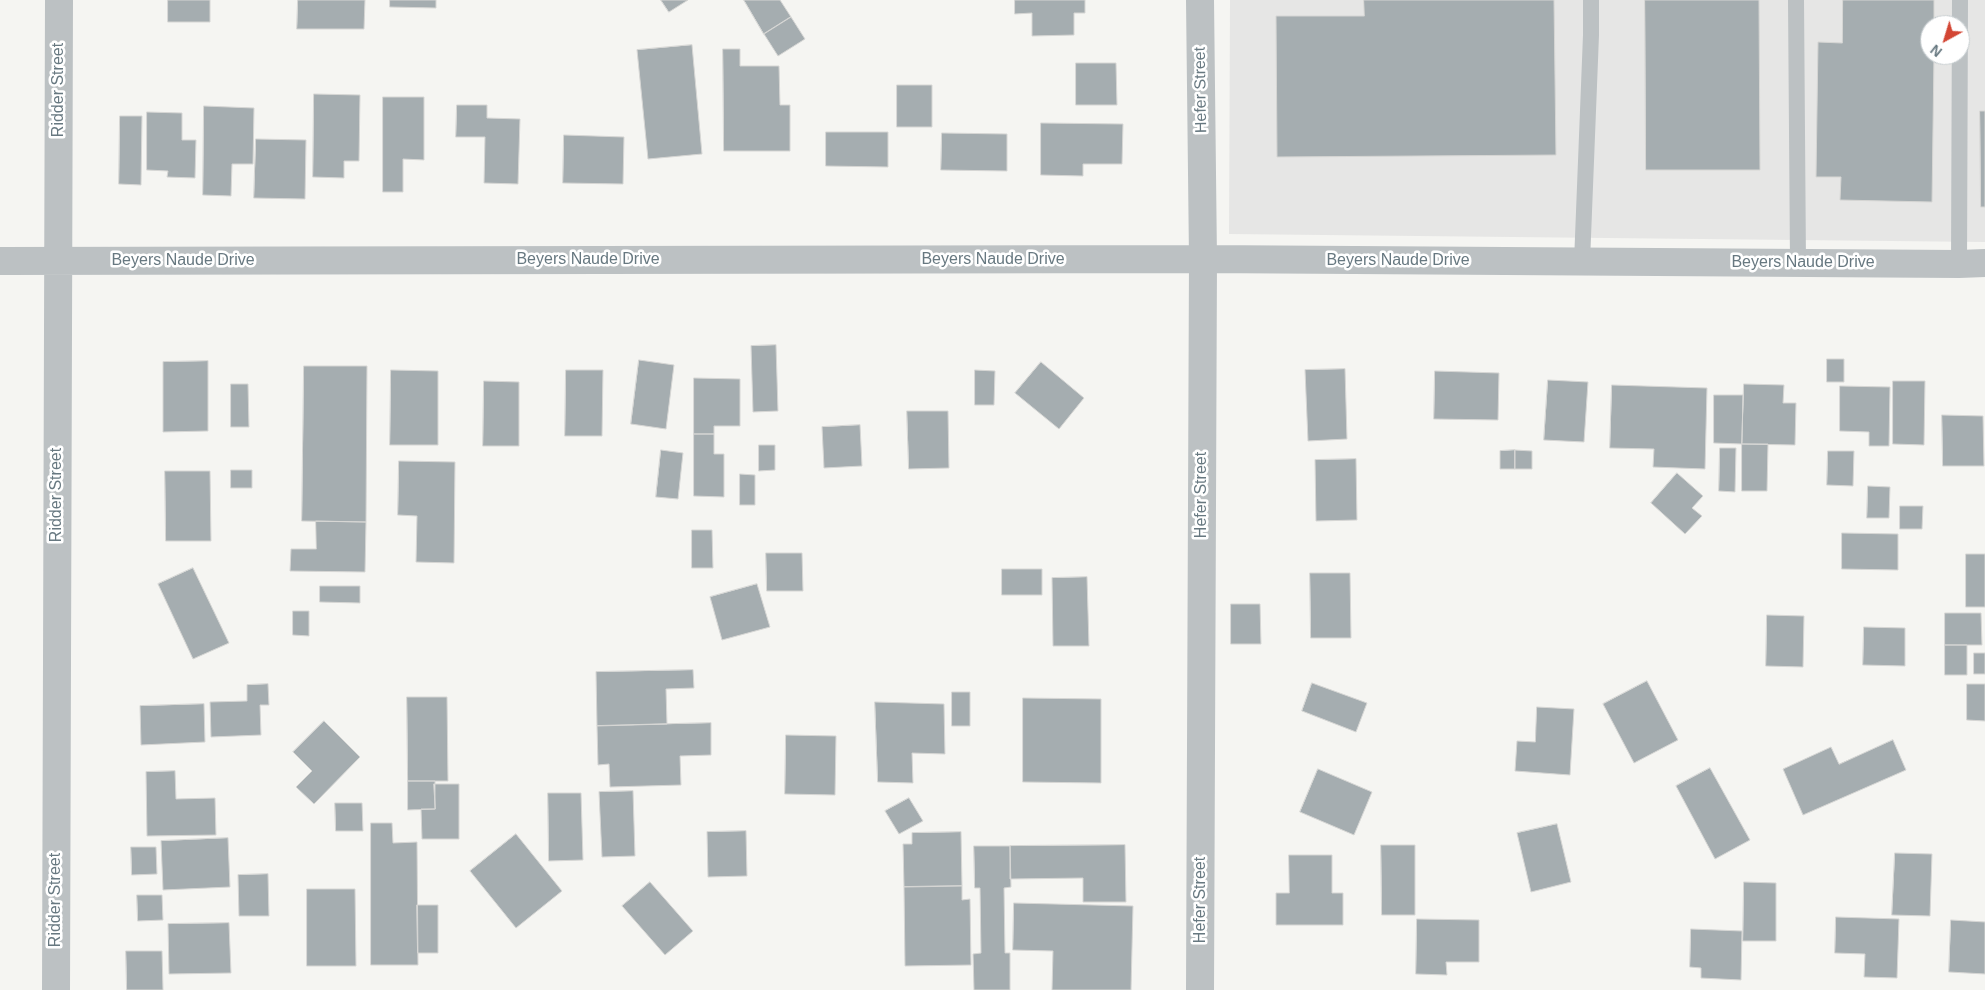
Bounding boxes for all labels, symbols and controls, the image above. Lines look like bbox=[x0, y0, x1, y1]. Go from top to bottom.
north arrow bbox=[1920, 15, 1970, 65]
text: N bbox=[1927, 41, 1945, 60]
street label: Ridder Street bbox=[49, 43, 69, 137]
street label: Hefer Street bbox=[1191, 47, 1211, 133]
street label: Beyers Naude Drive bbox=[516, 250, 660, 270]
street label: Beyers Naude Drive bbox=[921, 250, 1065, 270]
street label: Beyers Naude Drive bbox=[111, 251, 255, 271]
street label: Beyers Naude Drive bbox=[1326, 251, 1470, 271]
street label: Beyers Naude Drive bbox=[1731, 253, 1875, 273]
street label: Ridder Street bbox=[47, 448, 67, 542]
street label: Hefer Street bbox=[1192, 452, 1212, 538]
street label: Ridder Street bbox=[46, 853, 66, 947]
street label: Hefer Street bbox=[1191, 857, 1211, 943]

